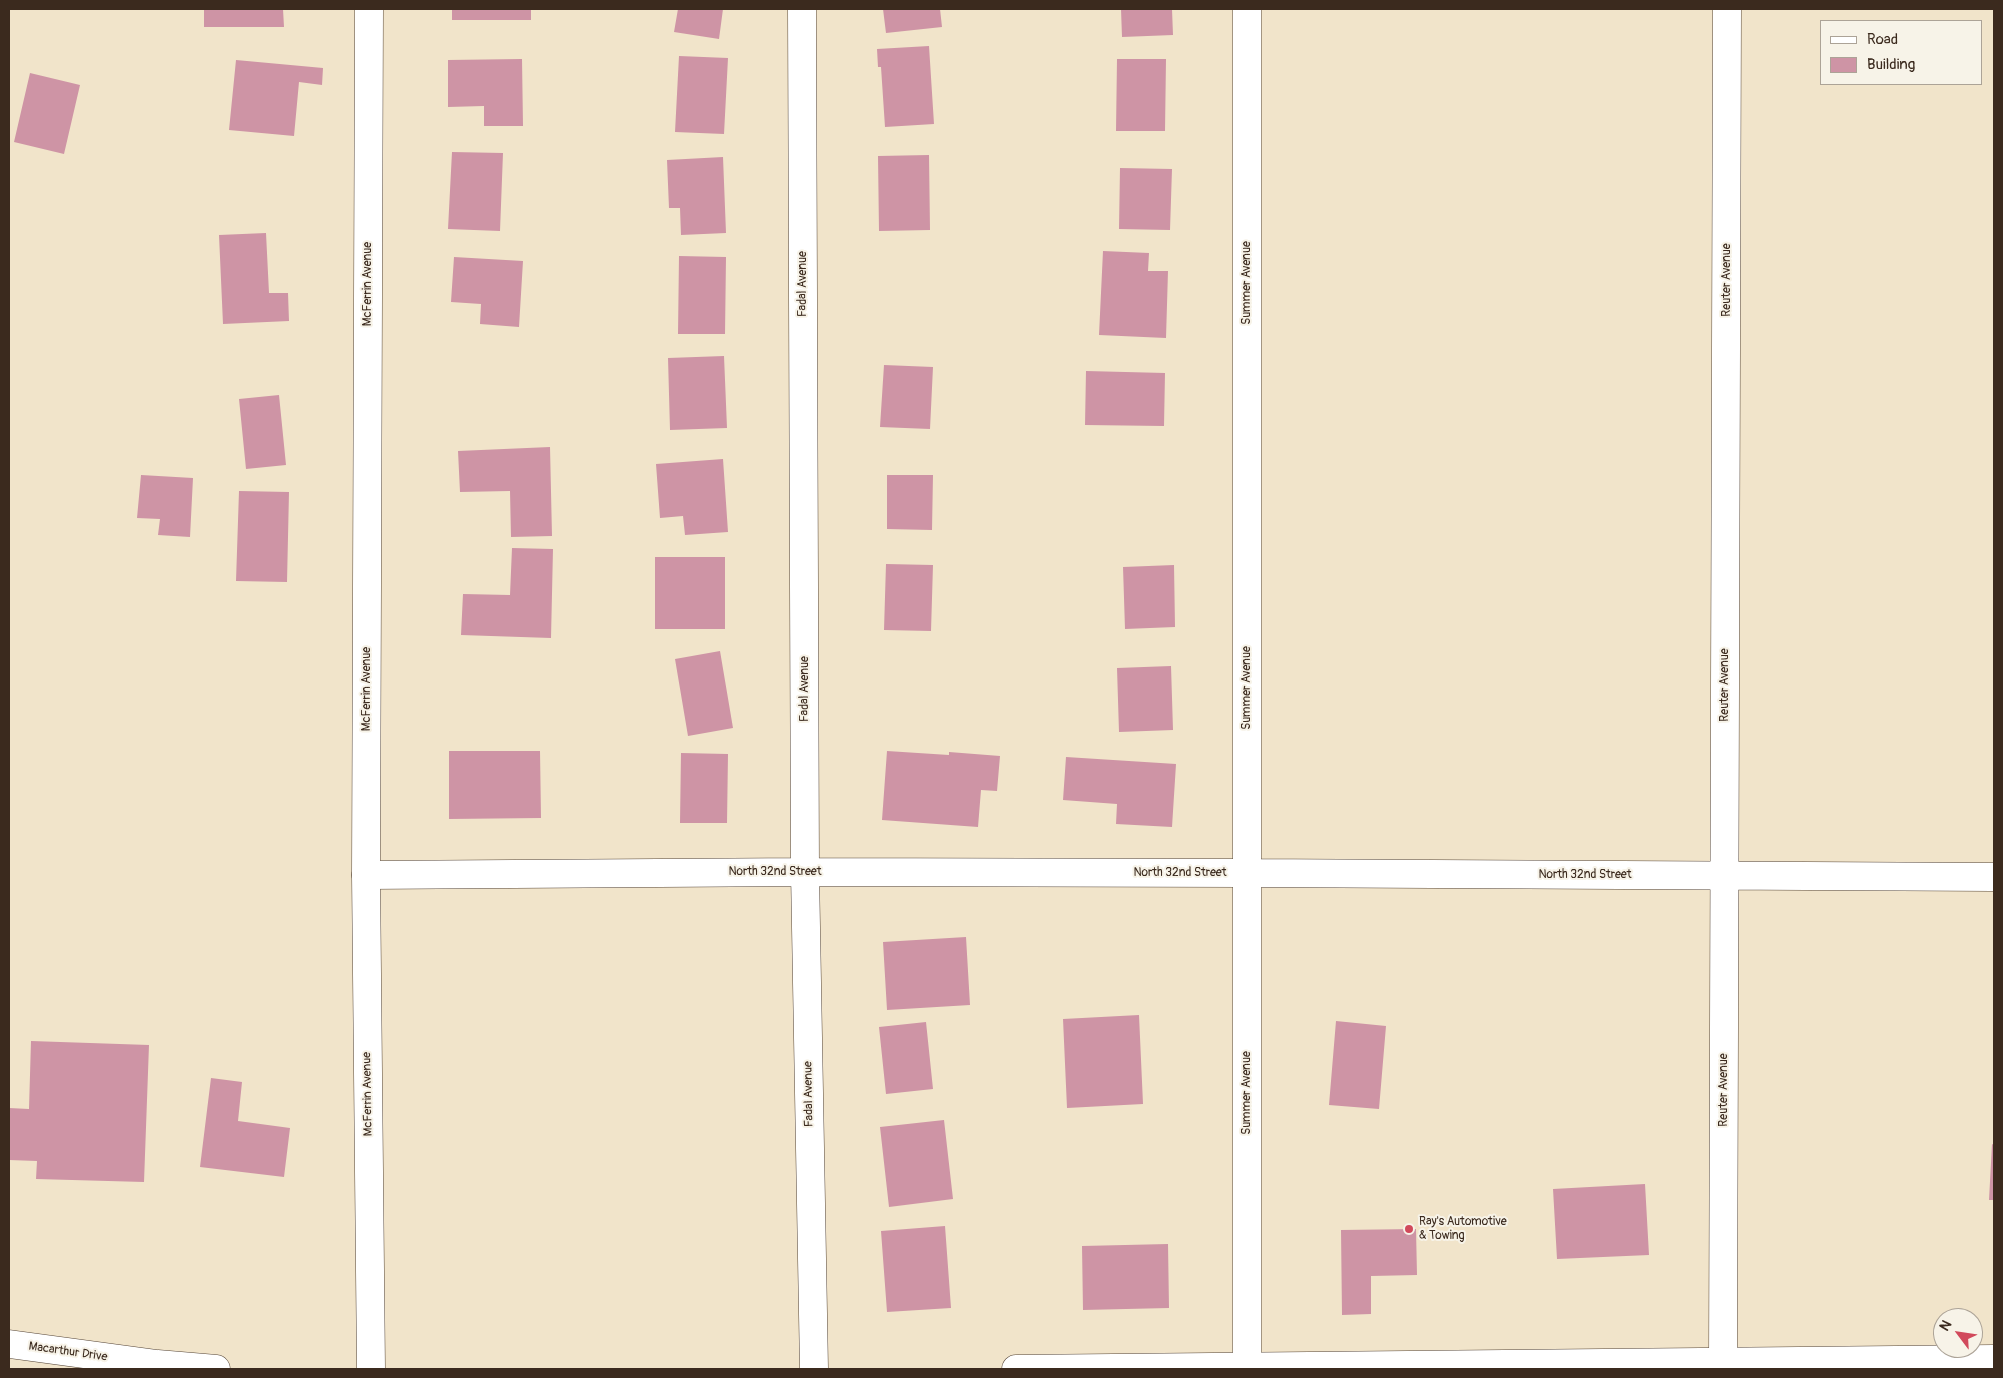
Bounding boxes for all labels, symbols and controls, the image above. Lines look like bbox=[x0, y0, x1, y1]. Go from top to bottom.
legend bbox=[1820, 20, 1983, 85]
text: Road bbox=[1867, 30, 1898, 49]
text: Building bbox=[1867, 55, 1915, 74]
street label: Summer Avenue bbox=[1240, 241, 1254, 325]
street label: McFerrin Avenue bbox=[361, 242, 375, 326]
street label: Reuter Avenue bbox=[1720, 243, 1734, 317]
street label: Fadal Avenue bbox=[796, 251, 810, 317]
street label: Summer Avenue bbox=[1240, 646, 1254, 730]
street label: McFerrin Avenue bbox=[360, 647, 374, 731]
street label: Reuter Avenue bbox=[1718, 648, 1732, 722]
street label: Fadal Avenue bbox=[798, 656, 812, 722]
street label: North 32nd Street bbox=[728, 865, 822, 879]
street label: North 32nd Street bbox=[1133, 866, 1227, 880]
street label: North 32nd Street bbox=[1538, 868, 1632, 882]
street label: Summer Avenue bbox=[1240, 1051, 1254, 1135]
street label: McFerrin Avenue bbox=[360, 1052, 376, 1136]
street label: Reuter Avenue bbox=[1717, 1053, 1731, 1127]
street label: Fadal Avenue bbox=[801, 1061, 817, 1127]
place label: Ray's Automotive & Towing bbox=[1419, 1215, 1507, 1243]
marker: Ray's Automotive & Towing bbox=[1403, 1223, 1415, 1235]
north arrow bbox=[1933, 1308, 1983, 1358]
text: N bbox=[1936, 1317, 1955, 1334]
street label: Macarthur Drive bbox=[28, 1339, 108, 1365]

